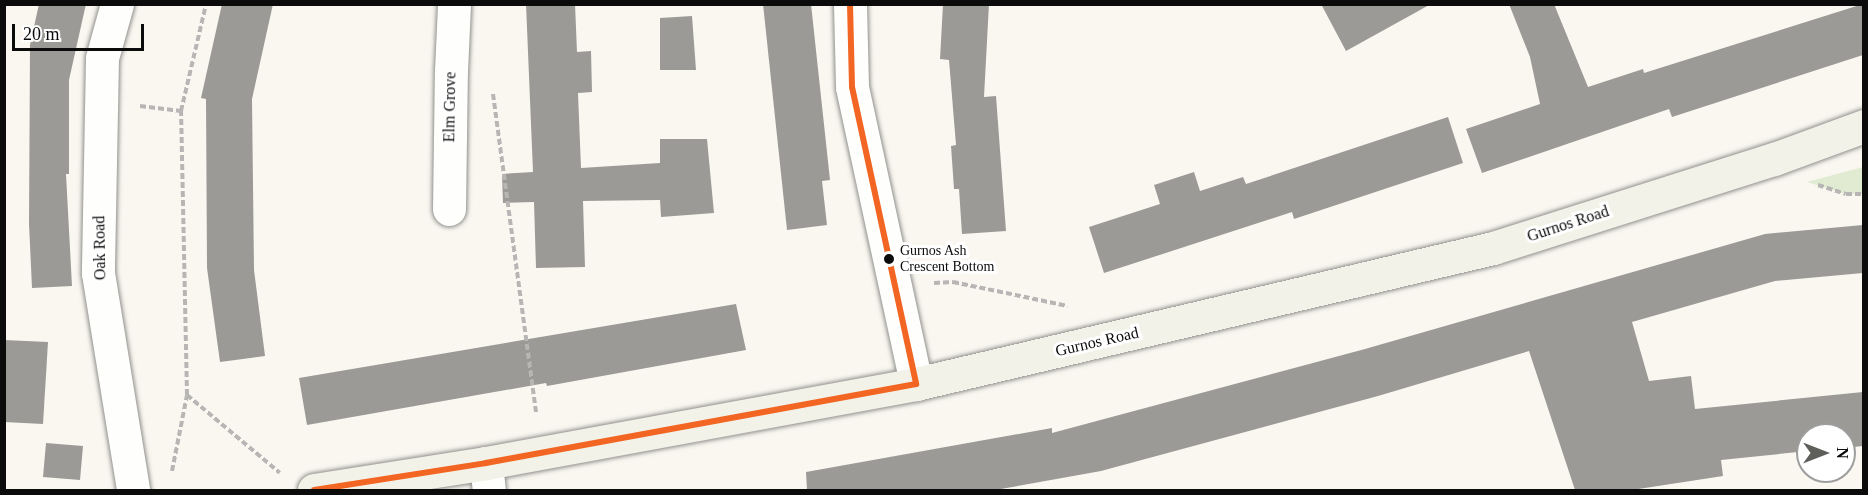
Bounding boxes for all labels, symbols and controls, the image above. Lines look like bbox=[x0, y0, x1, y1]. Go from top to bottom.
scale bar bbox=[15, 12, 147, 50]
text: 20 m bbox=[23, 24, 60, 44]
street label: Elm Grove bbox=[440, 72, 460, 142]
street label: Gurnos Road bbox=[1525, 202, 1611, 246]
street label: Oak Road bbox=[90, 216, 110, 280]
place label: Gurnos Ash Crescent Bottom bbox=[900, 243, 994, 276]
marker: Gurnos Ash Crescent Bottom bbox=[883, 253, 895, 265]
street label: Gurnos Road bbox=[1053, 323, 1141, 361]
north arrow bbox=[1796, 423, 1856, 483]
text: N bbox=[1834, 447, 1851, 459]

